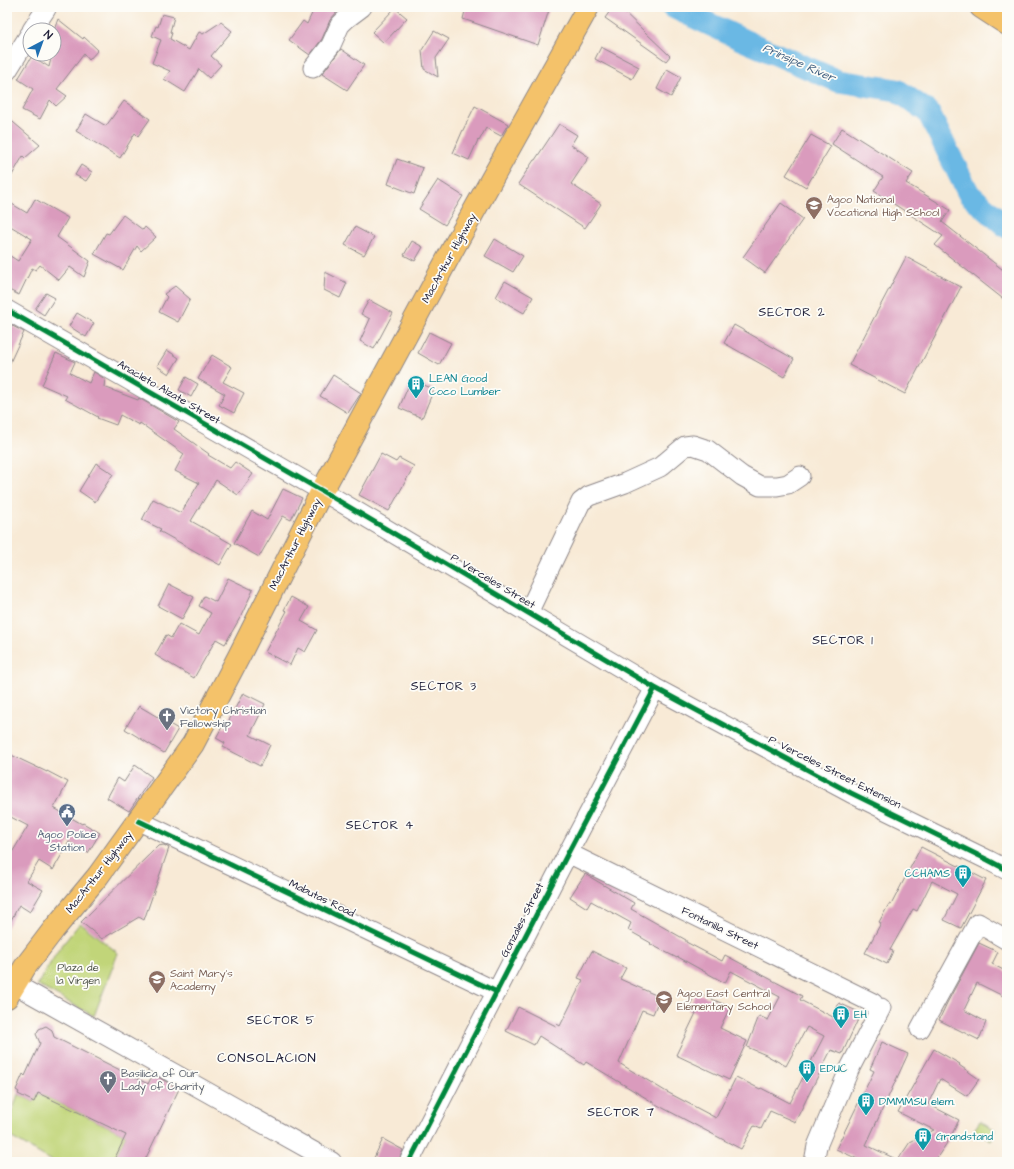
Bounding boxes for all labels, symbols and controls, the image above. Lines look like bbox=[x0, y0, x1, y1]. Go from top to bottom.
north arrow bbox=[22, 22, 62, 62]
text: N bbox=[41, 27, 56, 43]
water label: Prinsipe River bbox=[760, 39, 839, 87]
place label: Agoo National Vocational High School bbox=[827, 192, 940, 221]
school or university icon: Agoo National Vocational High School bbox=[804, 195, 824, 220]
street label: MacArthur Highway bbox=[418, 210, 481, 306]
district label: SECTOR 2 bbox=[758, 304, 826, 321]
street label: Anacleto Alzate Street bbox=[115, 356, 224, 428]
place label: LEAN Good Coco Lumber bbox=[429, 371, 501, 399]
building icon: LEAN Good Coco Lumber bbox=[406, 374, 426, 399]
street label: MacArthur Highway bbox=[265, 496, 325, 593]
street label: P. Verceles Street bbox=[448, 550, 539, 613]
district label: SECTOR 1 bbox=[812, 632, 874, 649]
district label: SECTOR 3 bbox=[411, 678, 477, 695]
place label: Victory Christian Fellowship bbox=[180, 703, 267, 731]
church icon: Victory Christian Fellowship bbox=[157, 706, 177, 731]
street label: P. Verceles Street Extension bbox=[766, 732, 904, 812]
public building icon: Agoo Police Station bbox=[57, 802, 77, 827]
district label: SECTOR 4 bbox=[346, 817, 414, 834]
place label: Agoo Police Station bbox=[37, 827, 97, 855]
street label: MacArthur Highway bbox=[62, 828, 137, 917]
building icon: CCHAMS bbox=[953, 863, 973, 888]
place label: CCHAMS bbox=[905, 866, 950, 881]
street label: Mabutas Road bbox=[286, 876, 358, 921]
street label: Gonzales Street bbox=[497, 880, 548, 960]
street label: Fontanilla Street bbox=[679, 903, 761, 953]
park label: Plaza de la Virgen bbox=[56, 960, 100, 989]
place label: Saint Mary's Academy bbox=[170, 966, 233, 995]
school or university icon: Saint Mary's Academy bbox=[147, 969, 167, 994]
place label: Agoo East Central Elementary School bbox=[677, 986, 772, 1015]
school or university icon: Agoo East Central Elementary School bbox=[654, 989, 674, 1014]
building icon: EH bbox=[831, 1004, 851, 1029]
place label: EH bbox=[854, 1007, 868, 1022]
district label: SECTOR 5 bbox=[247, 1012, 315, 1029]
district label: CONSOLACION bbox=[217, 1049, 317, 1067]
building icon: EDUC bbox=[797, 1058, 817, 1083]
place label: EDUC bbox=[820, 1061, 848, 1076]
place label: Basilica of Our Lady of Charity bbox=[121, 1066, 204, 1095]
church icon: Basilica of Our Lady of Charity bbox=[98, 1069, 118, 1094]
building icon: DMMMSU elem. bbox=[856, 1091, 876, 1116]
place label: DMMMSU elem. bbox=[879, 1094, 955, 1109]
district label: SECTOR 7 bbox=[587, 1104, 655, 1121]
building icon: Grandstand bbox=[913, 1126, 933, 1151]
place label: Grandstand bbox=[936, 1129, 993, 1144]

